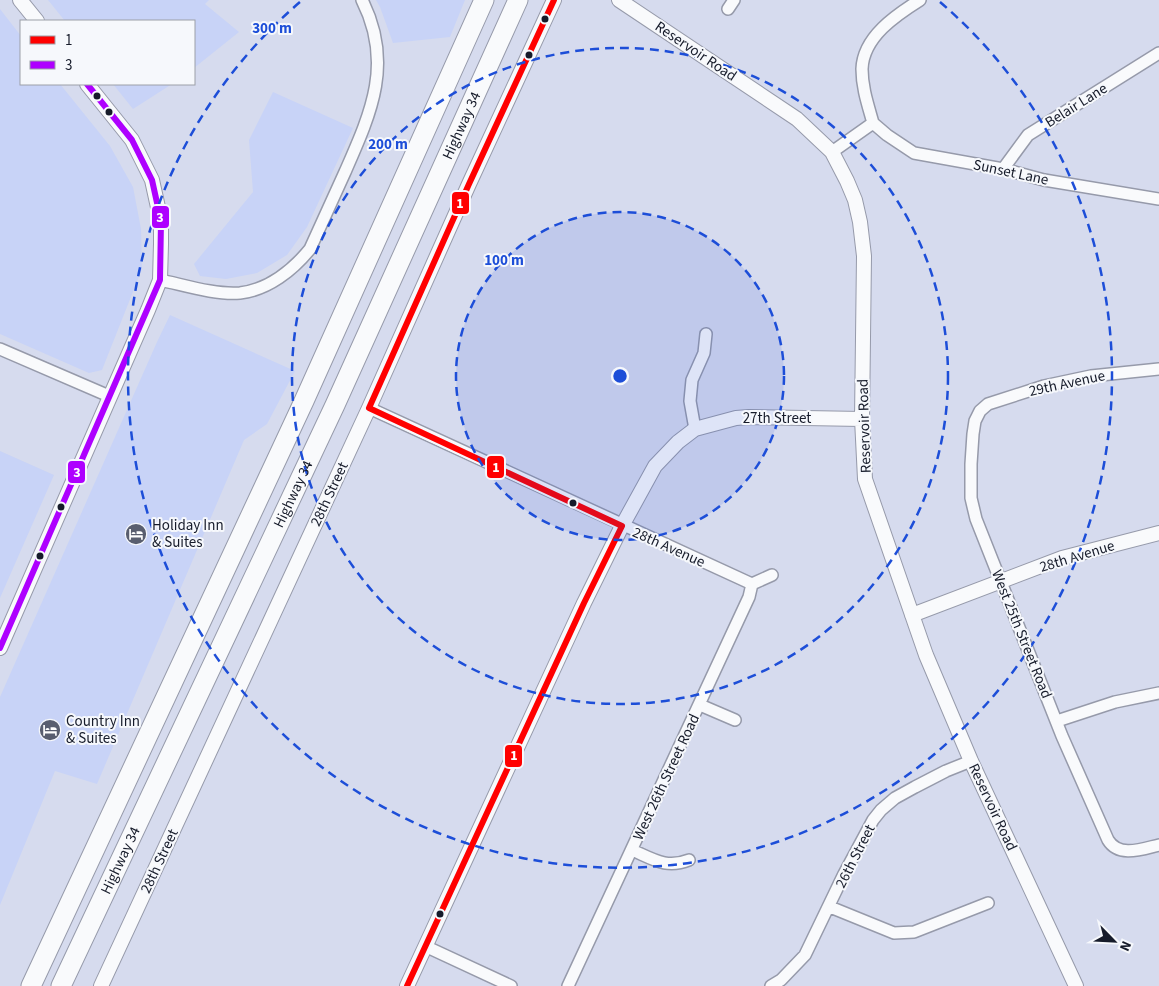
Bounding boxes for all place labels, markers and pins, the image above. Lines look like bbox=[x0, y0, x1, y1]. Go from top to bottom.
unlabelled marker bbox=[540, 14, 550, 24]
unlabelled marker bbox=[524, 50, 534, 60]
unlabelled marker bbox=[92, 91, 102, 101]
unlabelled marker bbox=[104, 107, 114, 117]
centre of rings bbox=[611, 367, 629, 385]
unlabelled marker bbox=[568, 498, 578, 508]
unlabelled marker bbox=[56, 502, 66, 512]
place label: Holiday Inn & Suites bbox=[152, 515, 224, 553]
hotel icon: Holiday Inn & Suites bbox=[124, 522, 148, 546]
unlabelled marker bbox=[35, 551, 45, 561]
place label: Country Inn & Suites bbox=[66, 711, 140, 749]
hotel icon: Country Inn & Suites bbox=[38, 718, 62, 742]
unlabelled marker bbox=[435, 909, 445, 919]

